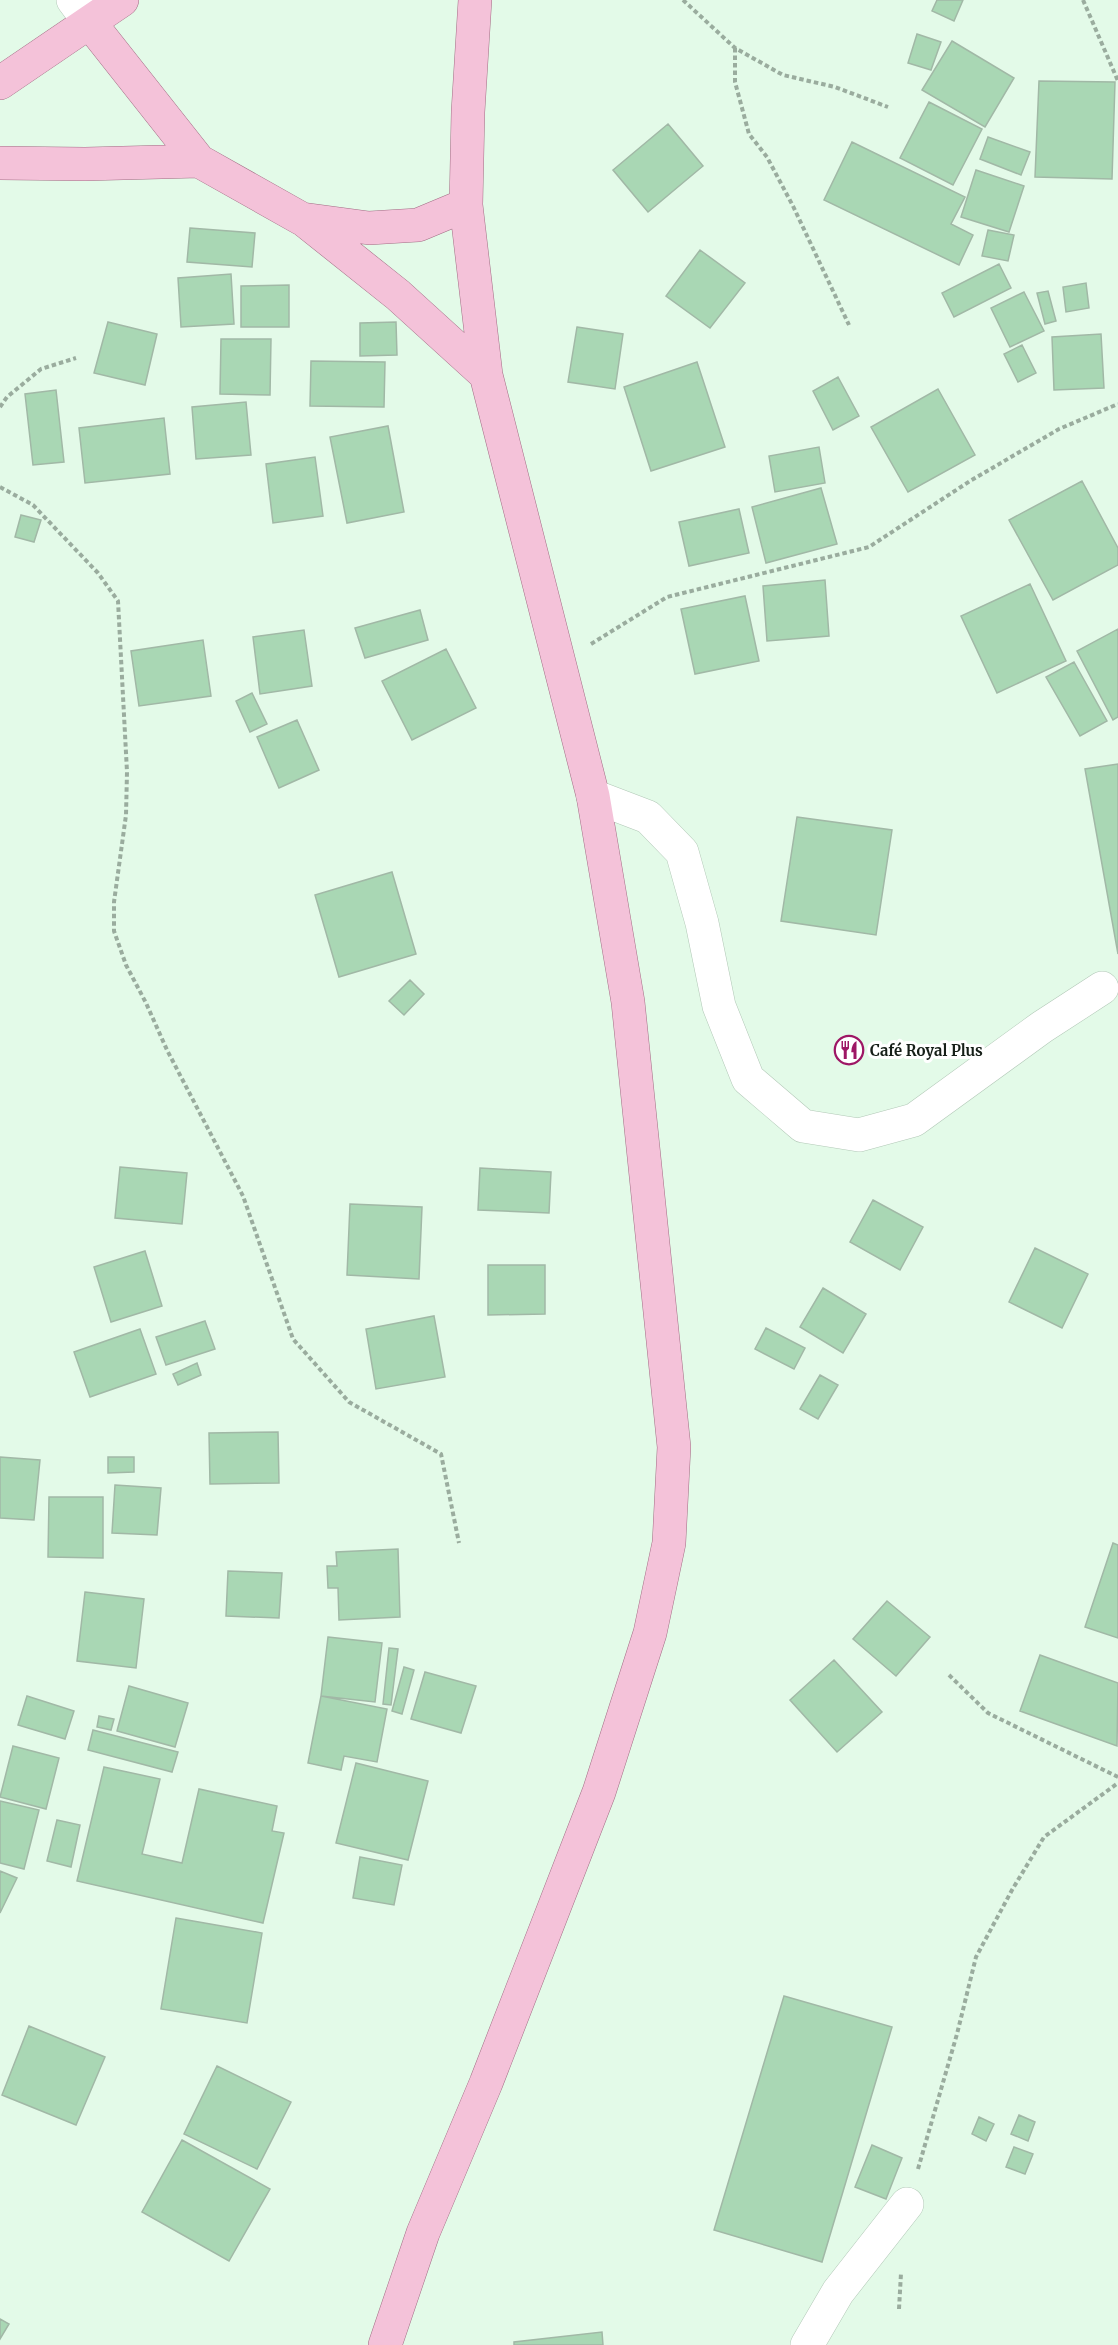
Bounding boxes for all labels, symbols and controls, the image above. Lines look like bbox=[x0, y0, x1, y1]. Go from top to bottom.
restaurant icon: Café Royal Plus bbox=[833, 1034, 865, 1066]
place label: Café Royal Plus bbox=[870, 1041, 983, 1060]

